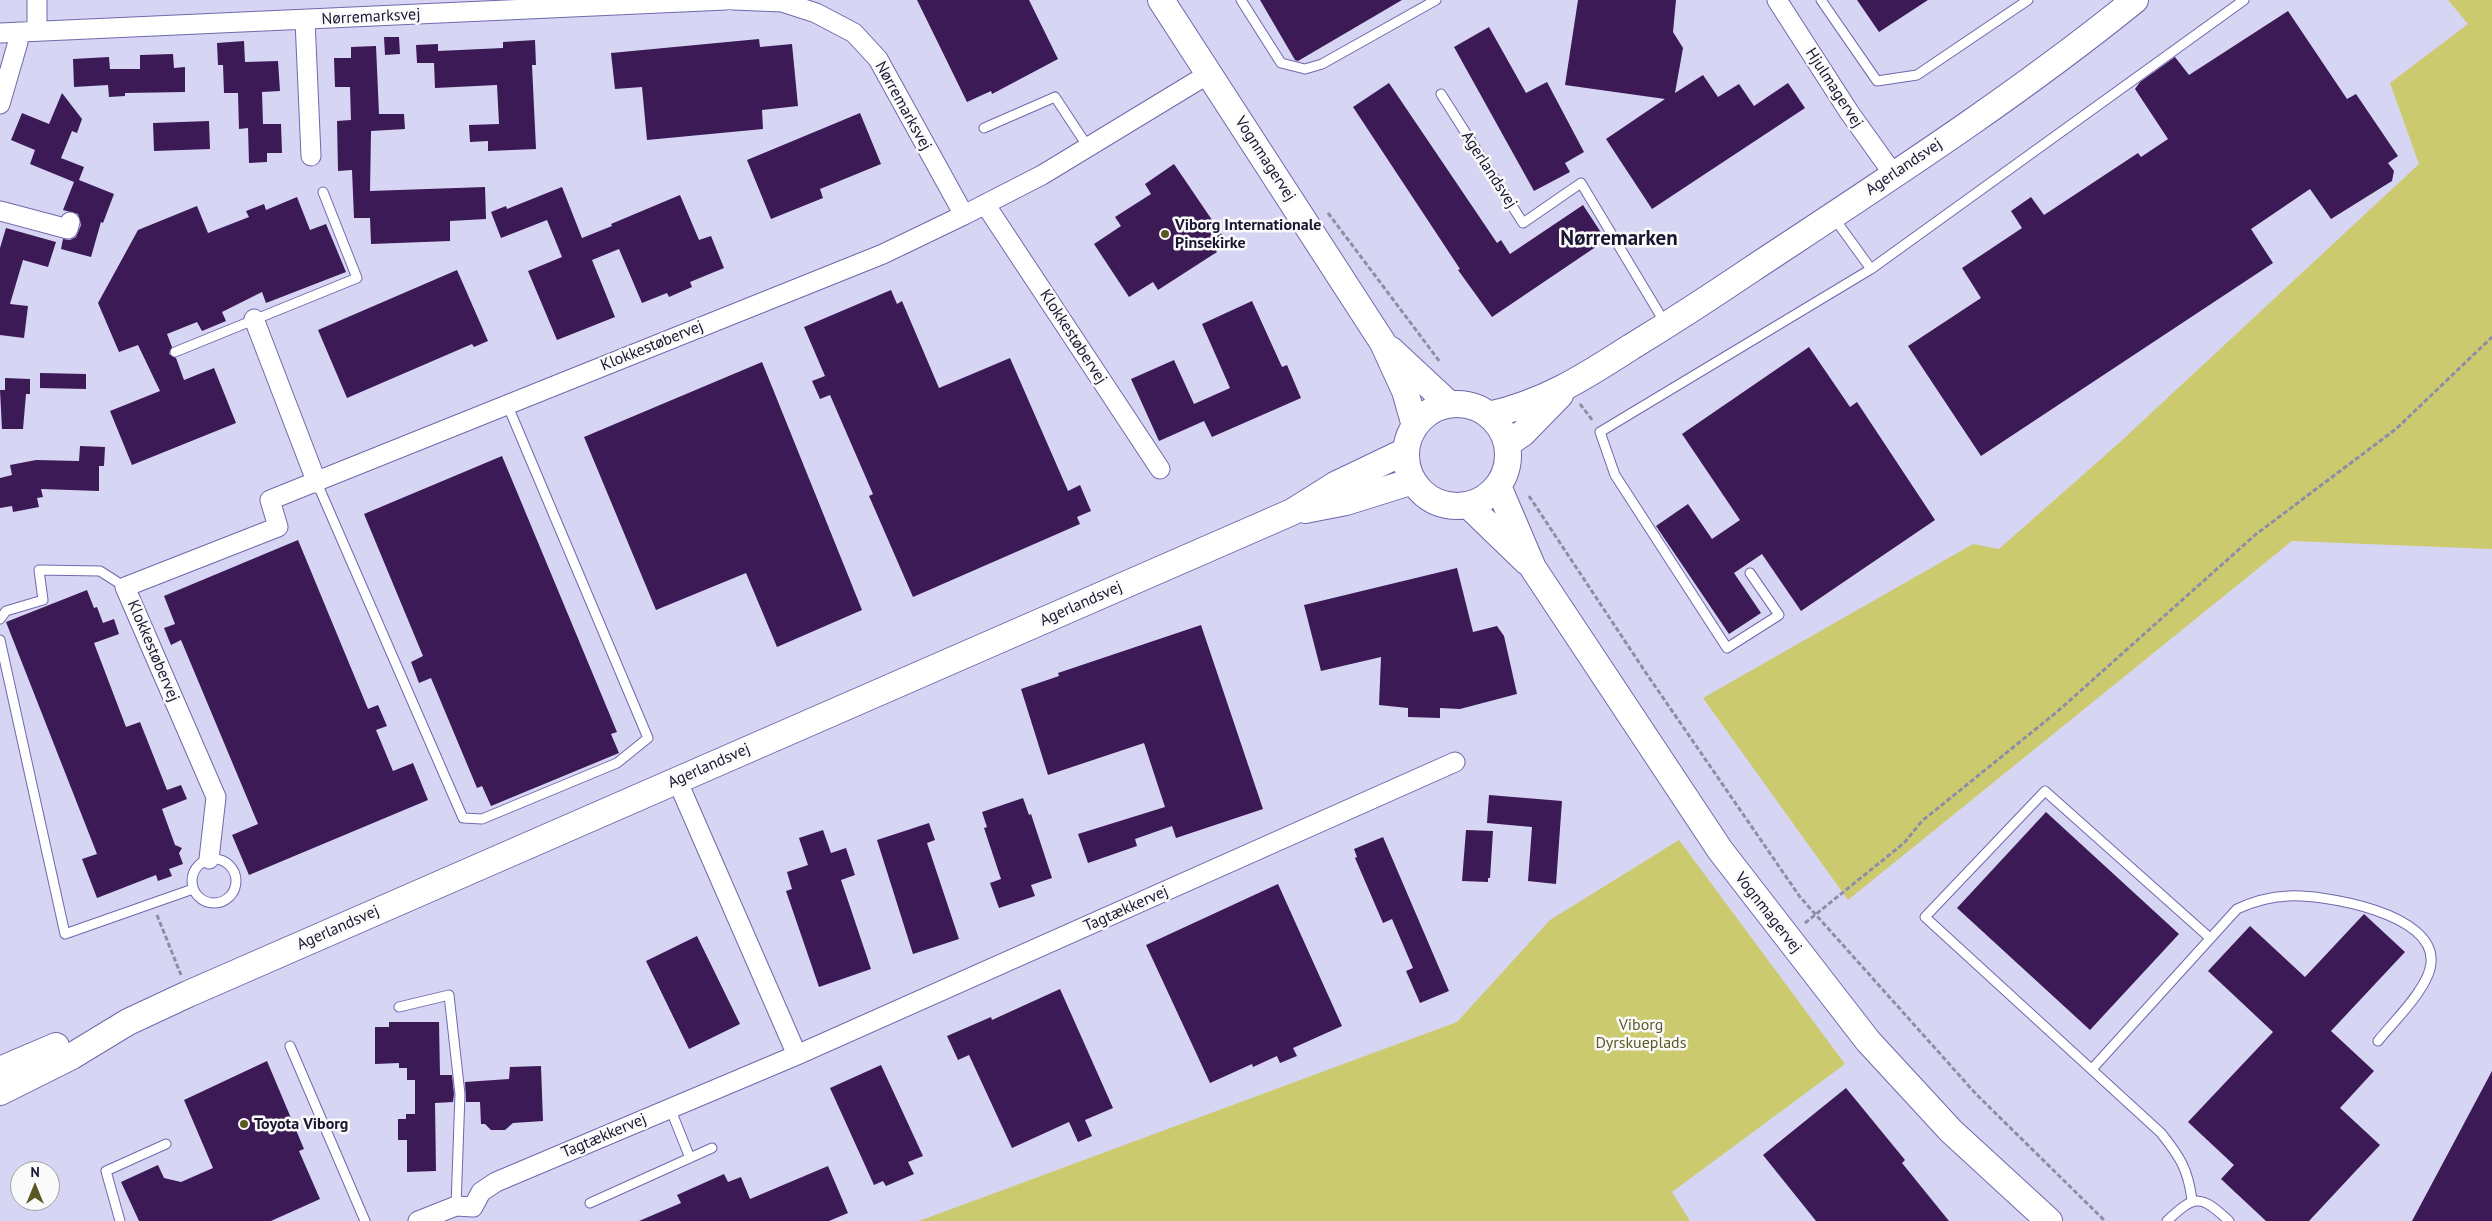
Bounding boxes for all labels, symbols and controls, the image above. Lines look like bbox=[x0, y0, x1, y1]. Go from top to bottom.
street label: Nørremarksvej bbox=[321, 5, 421, 29]
street label: Hjulmagervej bbox=[1801, 44, 1867, 132]
street label: Nørremarksvej bbox=[871, 58, 935, 154]
street label: Vognmagervej bbox=[1231, 113, 1299, 205]
street label: Agerlandsvej bbox=[1457, 128, 1521, 212]
street label: Agerlandsvej bbox=[1862, 134, 1946, 200]
place label: Viborg Internationale Pinsekirke bbox=[1175, 215, 1321, 253]
district label: Nørremarken bbox=[1560, 226, 1678, 252]
marker: Viborg Internationale Pinsekirke bbox=[1159, 228, 1171, 240]
street label: Klokkestøbervej bbox=[1035, 286, 1111, 388]
street label: Klokkestøbervej bbox=[598, 317, 706, 375]
street label: Agerlandsvej bbox=[1037, 577, 1125, 631]
street label: Klokkestøbervej bbox=[123, 597, 183, 705]
street label: Agerlandsvej bbox=[665, 739, 753, 793]
street label: Vognmagervej bbox=[1731, 869, 1805, 957]
street label: Tagtækkervej bbox=[1081, 882, 1171, 936]
street label: Agerlandsvej bbox=[294, 901, 382, 955]
park label: Viborg Dyrskueplads bbox=[1596, 1015, 1686, 1053]
street label: Tagtækkervej bbox=[559, 1109, 649, 1163]
place label: Toyota Viborg bbox=[254, 1114, 348, 1134]
marker: Toyota Viborg bbox=[238, 1118, 250, 1130]
north arrow bbox=[10, 1161, 60, 1211]
text: N bbox=[30, 1163, 40, 1181]

